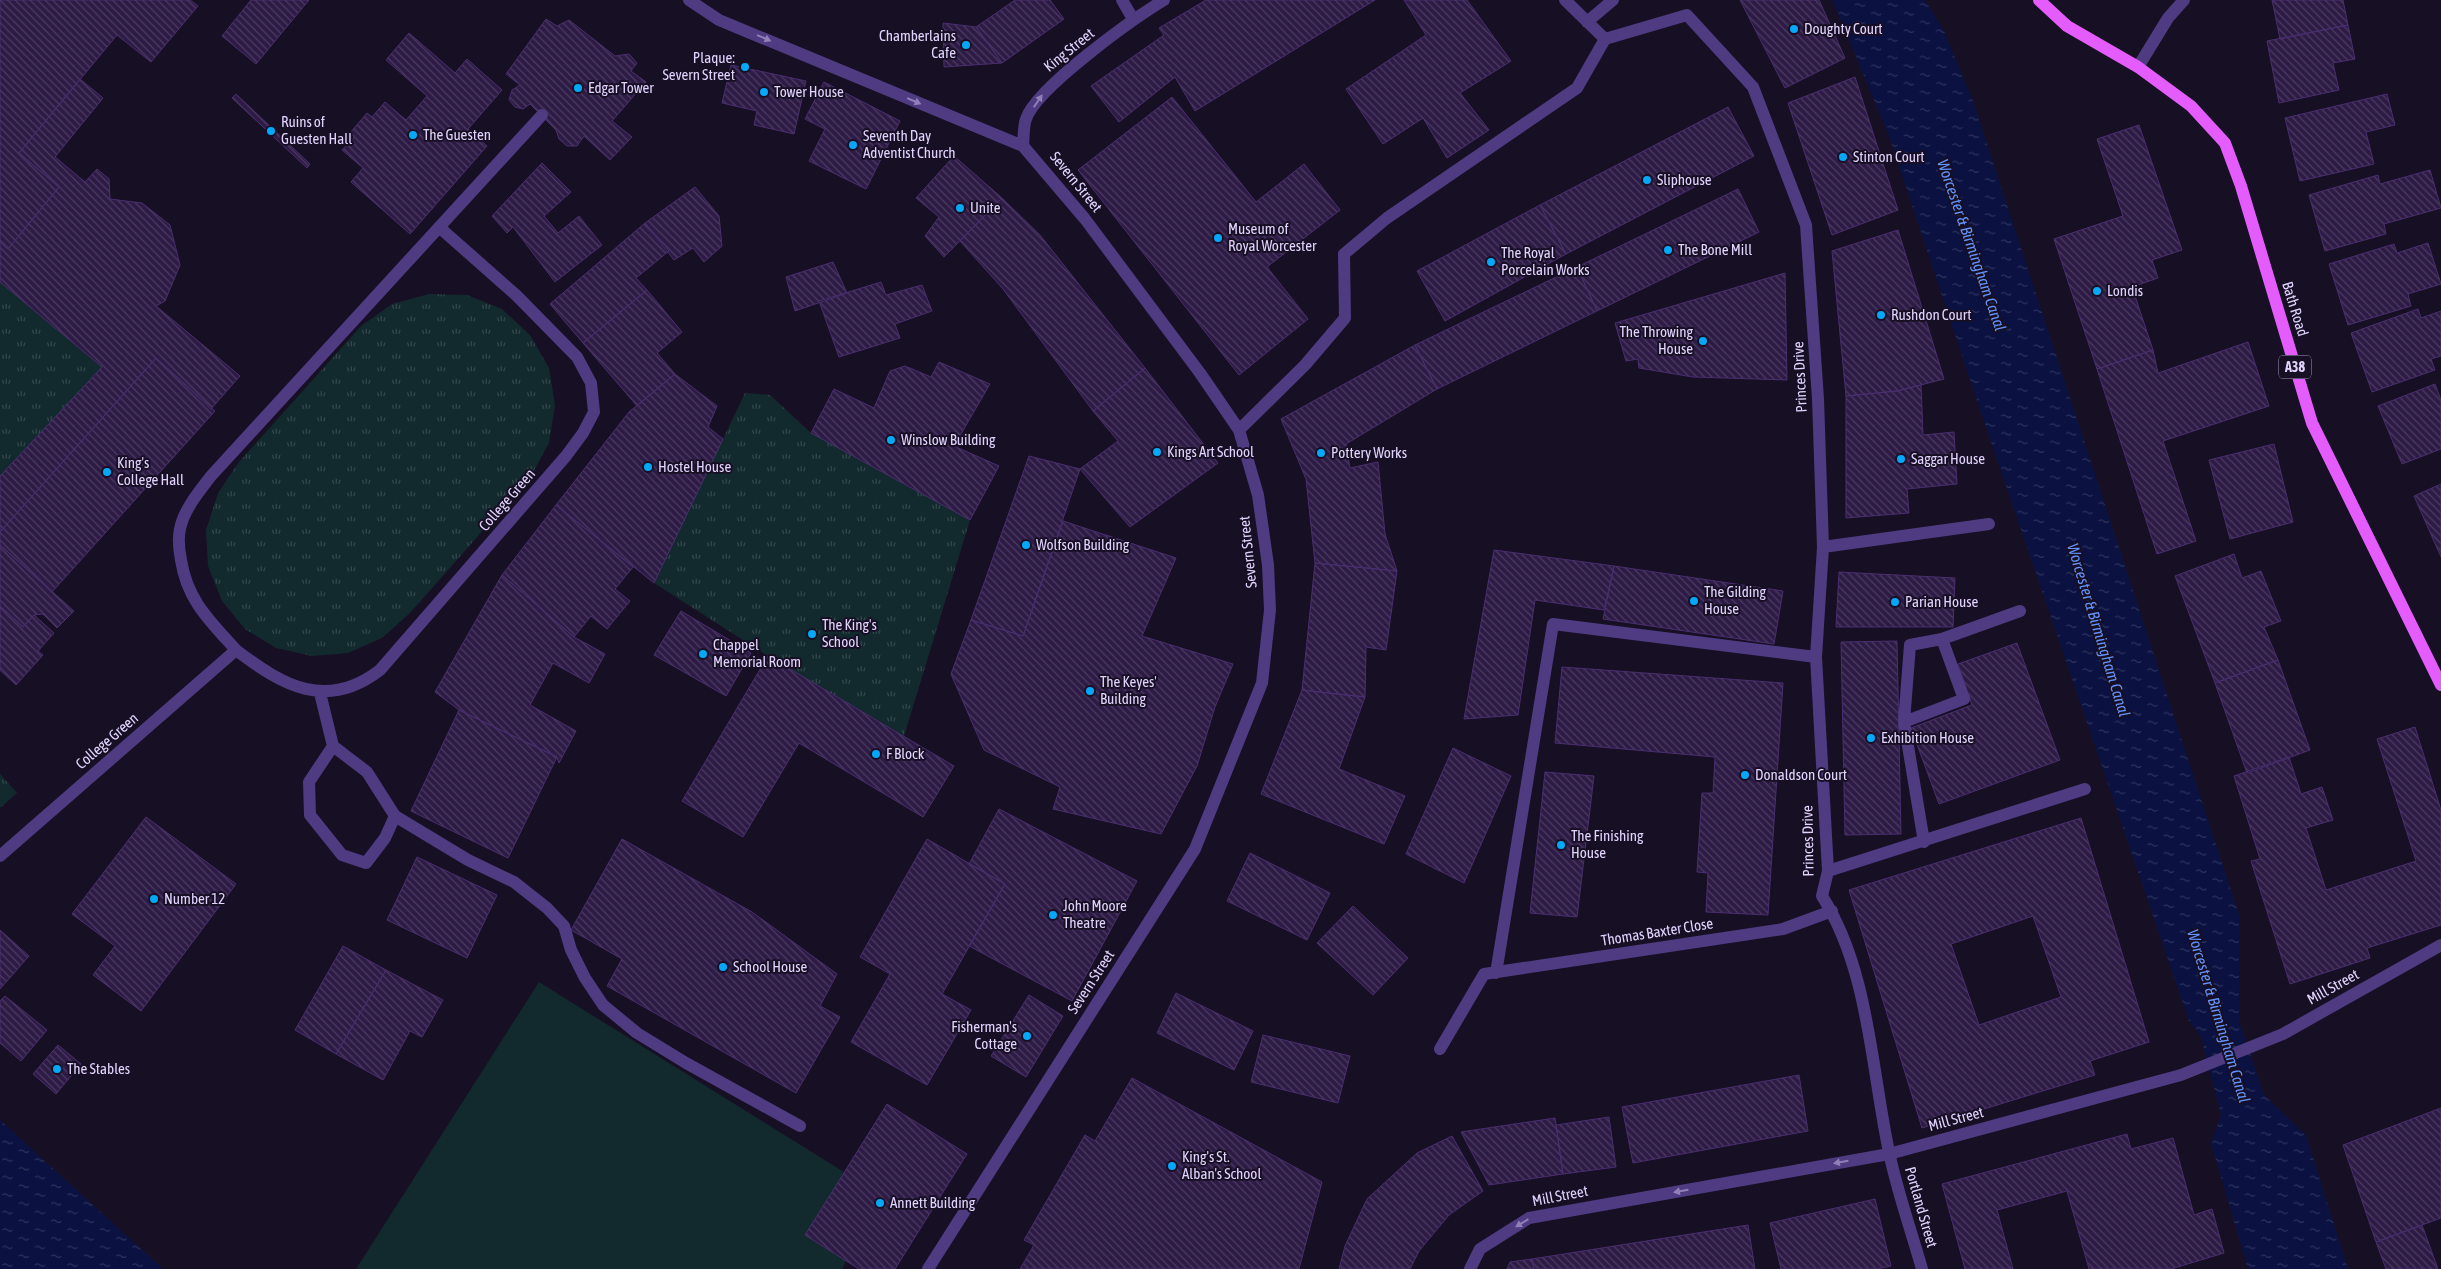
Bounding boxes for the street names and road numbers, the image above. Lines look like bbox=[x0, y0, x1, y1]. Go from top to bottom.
street label: King Street bbox=[1040, 24, 1097, 75]
street label: Severn Street bbox=[1047, 148, 1106, 215]
street label: Bath Road bbox=[2279, 279, 2312, 338]
street label: Princes Drive bbox=[1789, 341, 1810, 413]
road number: A38 bbox=[2279, 356, 2311, 378]
street label: College Green bbox=[475, 465, 538, 534]
street label: Severn Street bbox=[1235, 515, 1260, 589]
street label: College Green bbox=[72, 709, 141, 772]
street label: Princes Drive bbox=[1798, 805, 1817, 877]
street label: Thomas Baxter Close bbox=[1600, 914, 1714, 949]
street label: Severn Street bbox=[1064, 947, 1117, 1017]
street label: Mill Street bbox=[2304, 965, 2362, 1008]
street label: Mill Street bbox=[1926, 1103, 1985, 1134]
street label: Portland Street bbox=[1902, 1165, 1941, 1249]
street label: Mill Street bbox=[1531, 1182, 1589, 1209]

